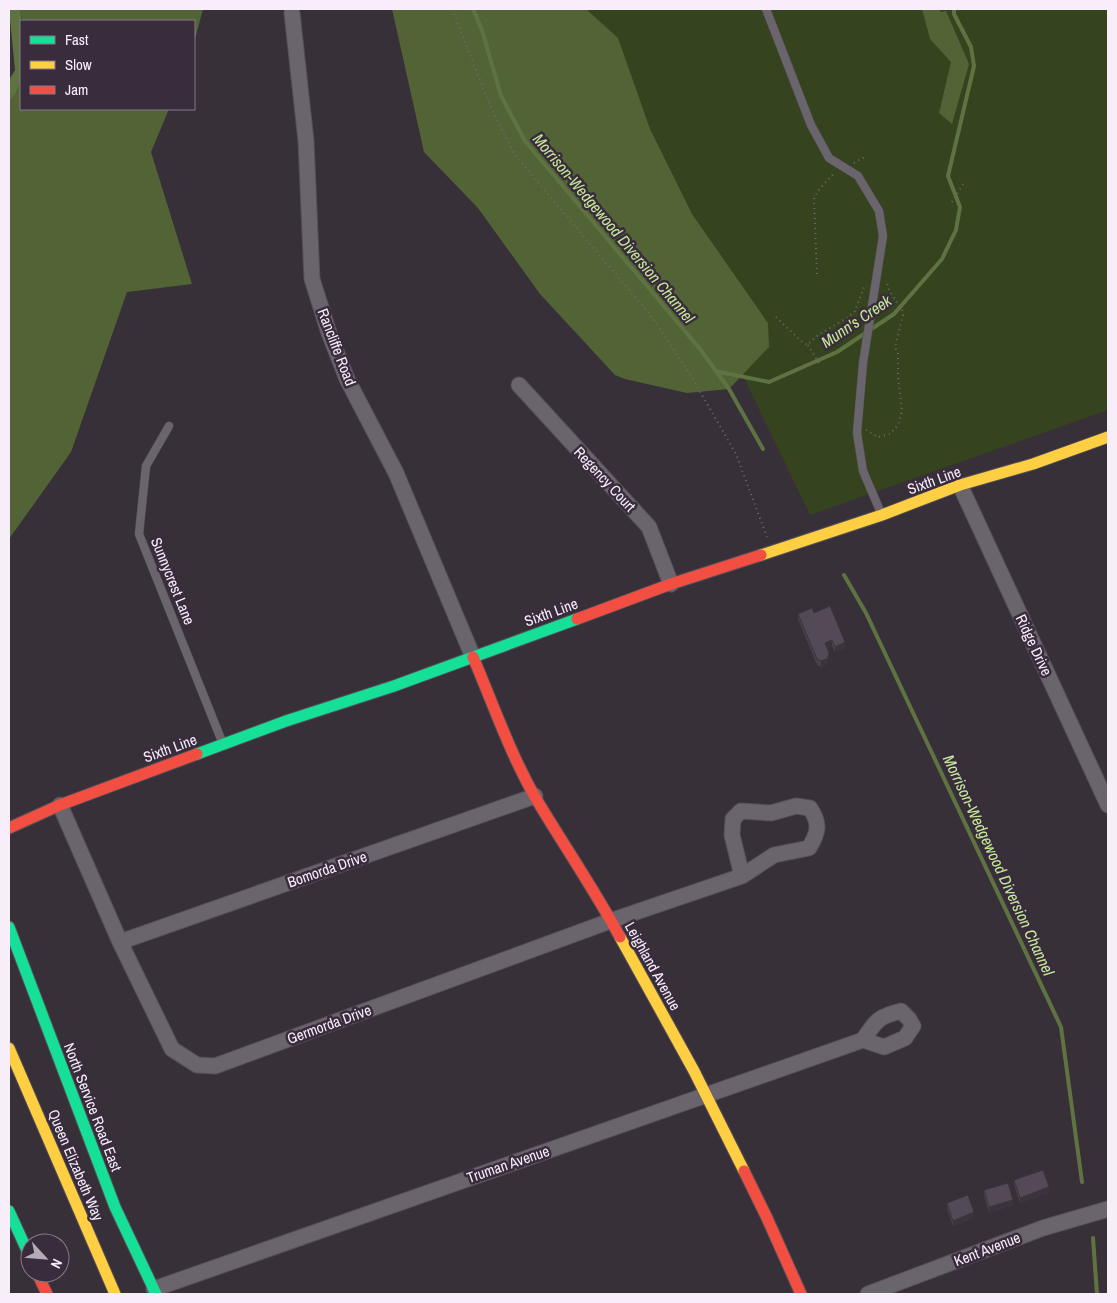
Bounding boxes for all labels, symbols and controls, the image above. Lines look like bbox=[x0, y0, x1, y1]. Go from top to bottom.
legend bbox=[20, 20, 195, 110]
text: Fast bbox=[65, 29, 89, 50]
text: Slow bbox=[65, 54, 92, 75]
text: Jam bbox=[65, 79, 88, 100]
water label: Morrison-Wedgewood Diversion Channel bbox=[528, 129, 701, 328]
water label: Munn's Creek bbox=[816, 289, 896, 353]
street label: Rancliffe Road bbox=[313, 305, 361, 389]
street label: Regency Court bbox=[569, 442, 641, 517]
street label: Sixth Line bbox=[904, 461, 964, 499]
street label: Sunnycrest Lane bbox=[146, 534, 200, 628]
street label: Sixth Line bbox=[521, 593, 581, 631]
street label: Ridge Drive bbox=[1011, 611, 1057, 679]
street label: Sixth Line bbox=[140, 729, 200, 767]
water label: Morrison-Wedgewood Diversion Channel bbox=[938, 751, 1060, 980]
street label: Bomorda Drive bbox=[284, 846, 370, 892]
street label: Leighland Avenue bbox=[620, 918, 686, 1014]
street label: Germorda Drive bbox=[284, 999, 374, 1049]
street label: North Service Road East bbox=[59, 1040, 127, 1175]
street label: Queen Elizabeth Way bbox=[43, 1106, 109, 1225]
street label: Truman Avenue bbox=[464, 1140, 552, 1188]
street label: Kent Avenue bbox=[951, 1227, 1023, 1271]
north arrow bbox=[20, 1233, 70, 1283]
text: N bbox=[47, 1256, 67, 1271]

